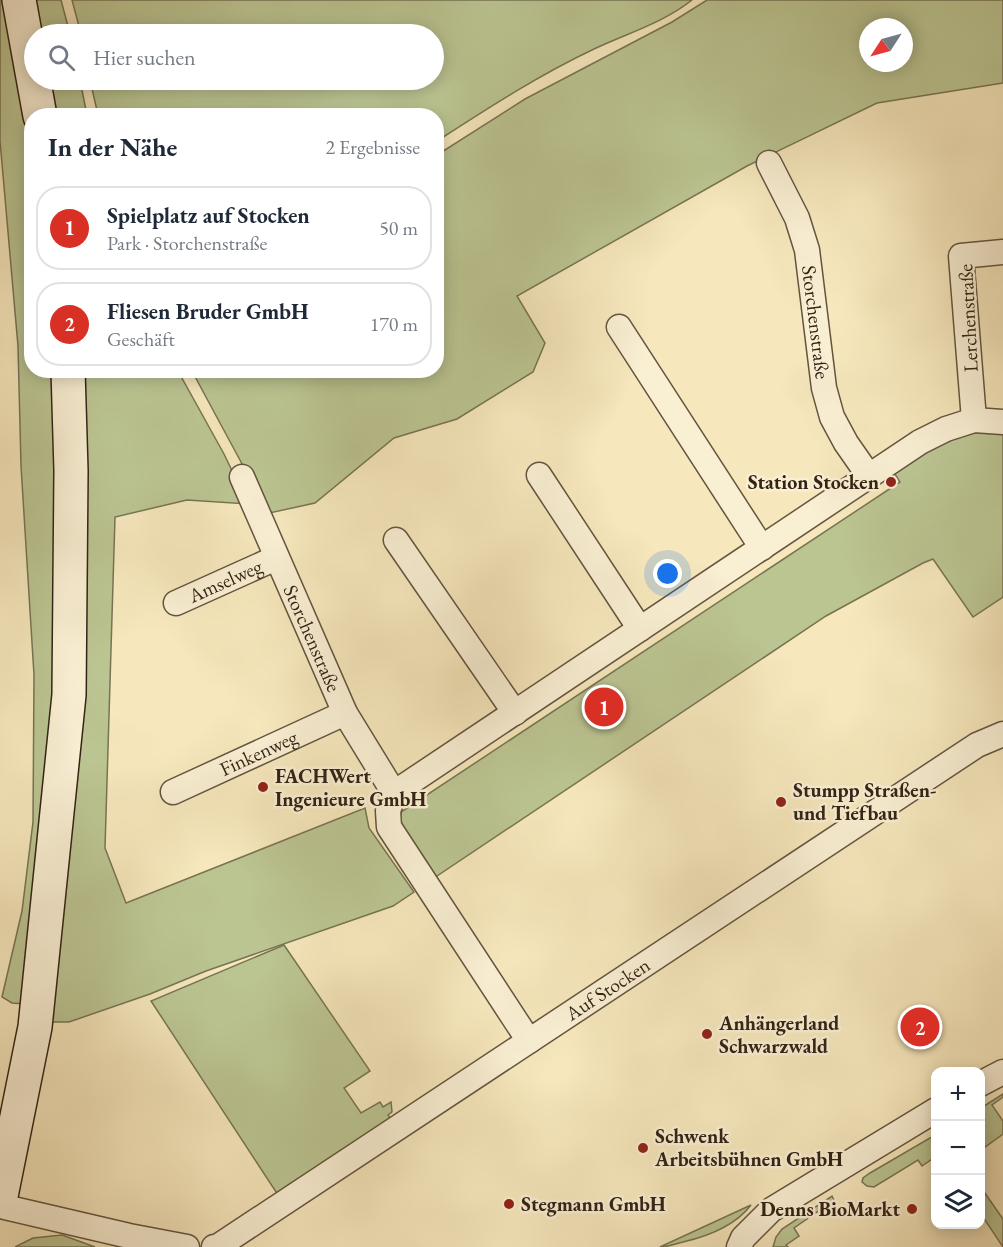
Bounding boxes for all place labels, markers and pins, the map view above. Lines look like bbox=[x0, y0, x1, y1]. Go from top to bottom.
place label: Station Stocken bbox=[748, 469, 879, 495]
marker: Station Stocken bbox=[884, 475, 898, 489]
pin: 1 bbox=[584, 684, 624, 730]
place label: FACHWert Ingenieure GmbH bbox=[275, 763, 426, 812]
place label: Stumpp Straßen- und Tiefbau bbox=[793, 777, 936, 826]
marker: FACHWert Ingenieure GmbH bbox=[256, 780, 270, 794]
marker: Stumpp Straßen- und Tiefbau bbox=[774, 795, 788, 809]
pin: 2 bbox=[900, 1004, 940, 1050]
place label: Anhängerland Schwarzwald bbox=[718, 1010, 839, 1059]
marker: Anhängerland Schwarzwald bbox=[700, 1027, 714, 1041]
place label: Schwenk Arbeitsbühnen GmbH bbox=[654, 1123, 843, 1172]
marker: Schwenk Arbeitsbühnen GmbH bbox=[636, 1141, 650, 1155]
place label: Stegmann GmbH bbox=[521, 1191, 666, 1217]
place label: Denns BioMarkt bbox=[760, 1196, 900, 1222]
marker: Stegmann GmbH bbox=[502, 1197, 516, 1211]
marker: Denns BioMarkt bbox=[905, 1202, 919, 1216]

